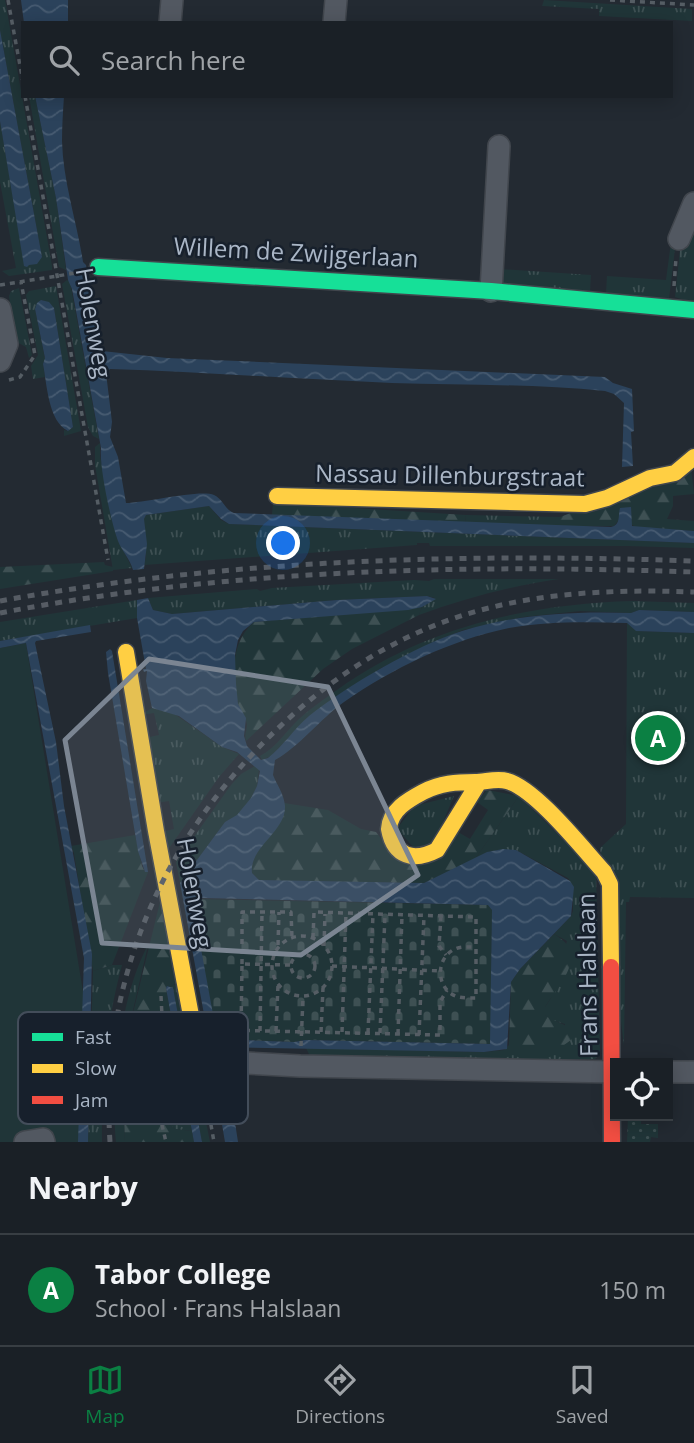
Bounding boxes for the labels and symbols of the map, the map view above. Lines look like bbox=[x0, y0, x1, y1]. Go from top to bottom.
street label: Willem de Zwijgerlaan bbox=[173, 229, 419, 274]
street label: Holenweg bbox=[69, 265, 120, 381]
street label: Nassau Dillenburgstraat bbox=[315, 456, 585, 493]
your location bbox=[266, 526, 300, 560]
pin: A bbox=[635, 712, 681, 764]
street label: Holenweg bbox=[170, 835, 221, 951]
street label: Frans Halslaan bbox=[569, 893, 604, 1057]
legend bbox=[18, 1012, 248, 1124]
text: Fast bbox=[75, 1024, 111, 1050]
text: Slow bbox=[75, 1055, 117, 1081]
text: Jam bbox=[73, 1087, 108, 1113]

